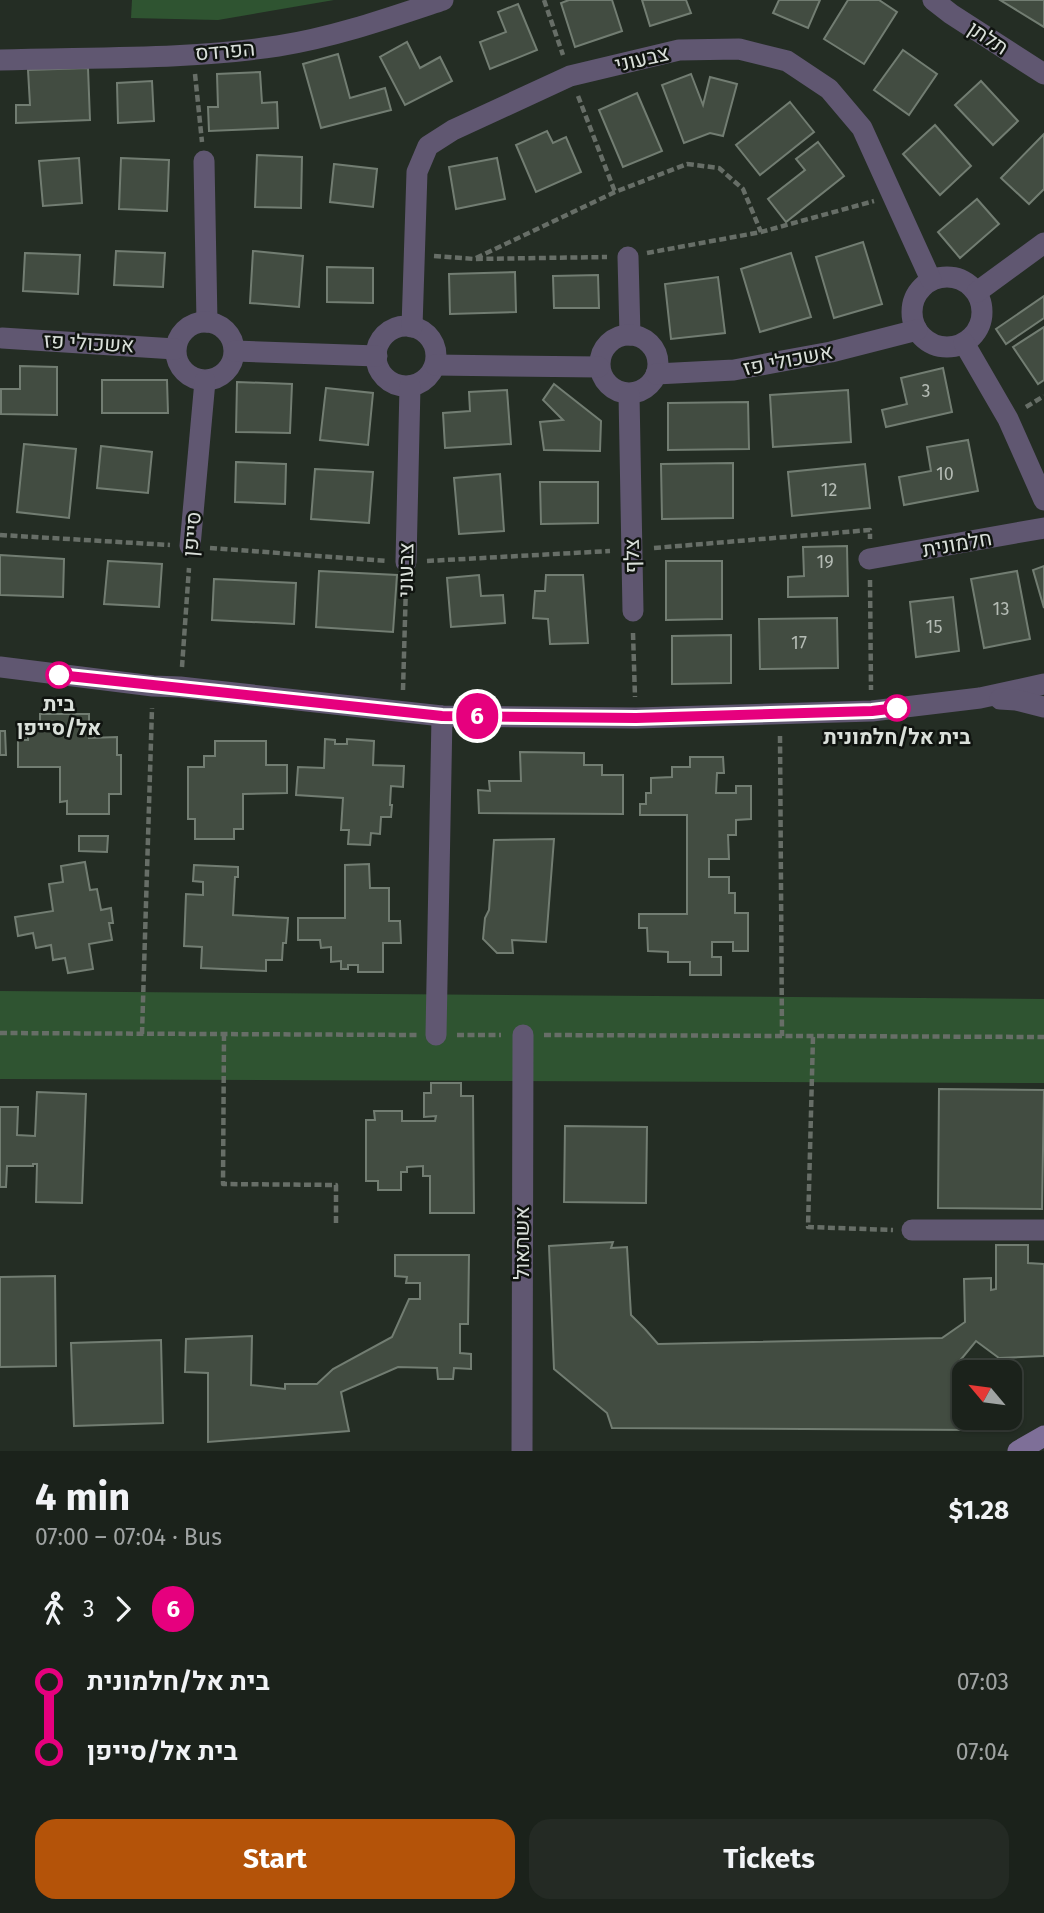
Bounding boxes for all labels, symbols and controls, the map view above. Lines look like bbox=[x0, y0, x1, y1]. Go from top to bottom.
street label: תלתן bbox=[963, 15, 1013, 61]
street label: הפרדס bbox=[194, 35, 256, 67]
street label: צבעוני bbox=[612, 40, 672, 78]
street label: אשכולי פז bbox=[43, 328, 135, 358]
street label: אשכולי פז bbox=[741, 339, 835, 381]
house number: 3 bbox=[922, 380, 930, 402]
house number: 10 bbox=[936, 463, 954, 485]
house number: 12 bbox=[821, 479, 837, 501]
street label: סייפן bbox=[177, 510, 207, 558]
street label: חלמונית bbox=[920, 525, 994, 563]
street label: צלף bbox=[619, 538, 645, 574]
street label: צבעוני bbox=[393, 542, 419, 598]
house number: 19 bbox=[816, 551, 834, 573]
house number: 13 bbox=[993, 598, 1009, 620]
house number: 15 bbox=[926, 616, 942, 638]
house number: 17 bbox=[791, 632, 807, 654]
marker: בית אל/סייפן bbox=[46, 662, 72, 688]
place label: בית אל/סייפן bbox=[17, 691, 101, 741]
line badge: 6 bbox=[454, 693, 500, 739]
marker: בית אל/חלמונית bbox=[884, 695, 910, 721]
text: 6 bbox=[470, 702, 484, 730]
place label: בית אל/חלמונית bbox=[823, 724, 971, 750]
street label: אשתאול bbox=[509, 1206, 535, 1280]
north arrow bbox=[952, 1360, 1022, 1430]
map controls bbox=[952, 1360, 1022, 1430]
text: 4 min bbox=[35, 1474, 130, 1520]
text: $1.28 bbox=[949, 1495, 1009, 1526]
text: 07:00 – 07:04 · Bus bbox=[35, 1523, 222, 1551]
icon: walk bbox=[35, 1590, 73, 1628]
icon: forward bbox=[104, 1590, 142, 1628]
text: 3 bbox=[83, 1595, 94, 1623]
text: 6 bbox=[166, 1595, 180, 1623]
text: בית אל/חלמונית bbox=[87, 1666, 270, 1697]
text: 07:03 bbox=[957, 1668, 1009, 1696]
text: בית אל/סייפן bbox=[87, 1736, 238, 1767]
text: 07:04 bbox=[956, 1738, 1009, 1766]
button: Start bbox=[35, 1819, 515, 1899]
button: Tickets bbox=[529, 1819, 1009, 1899]

